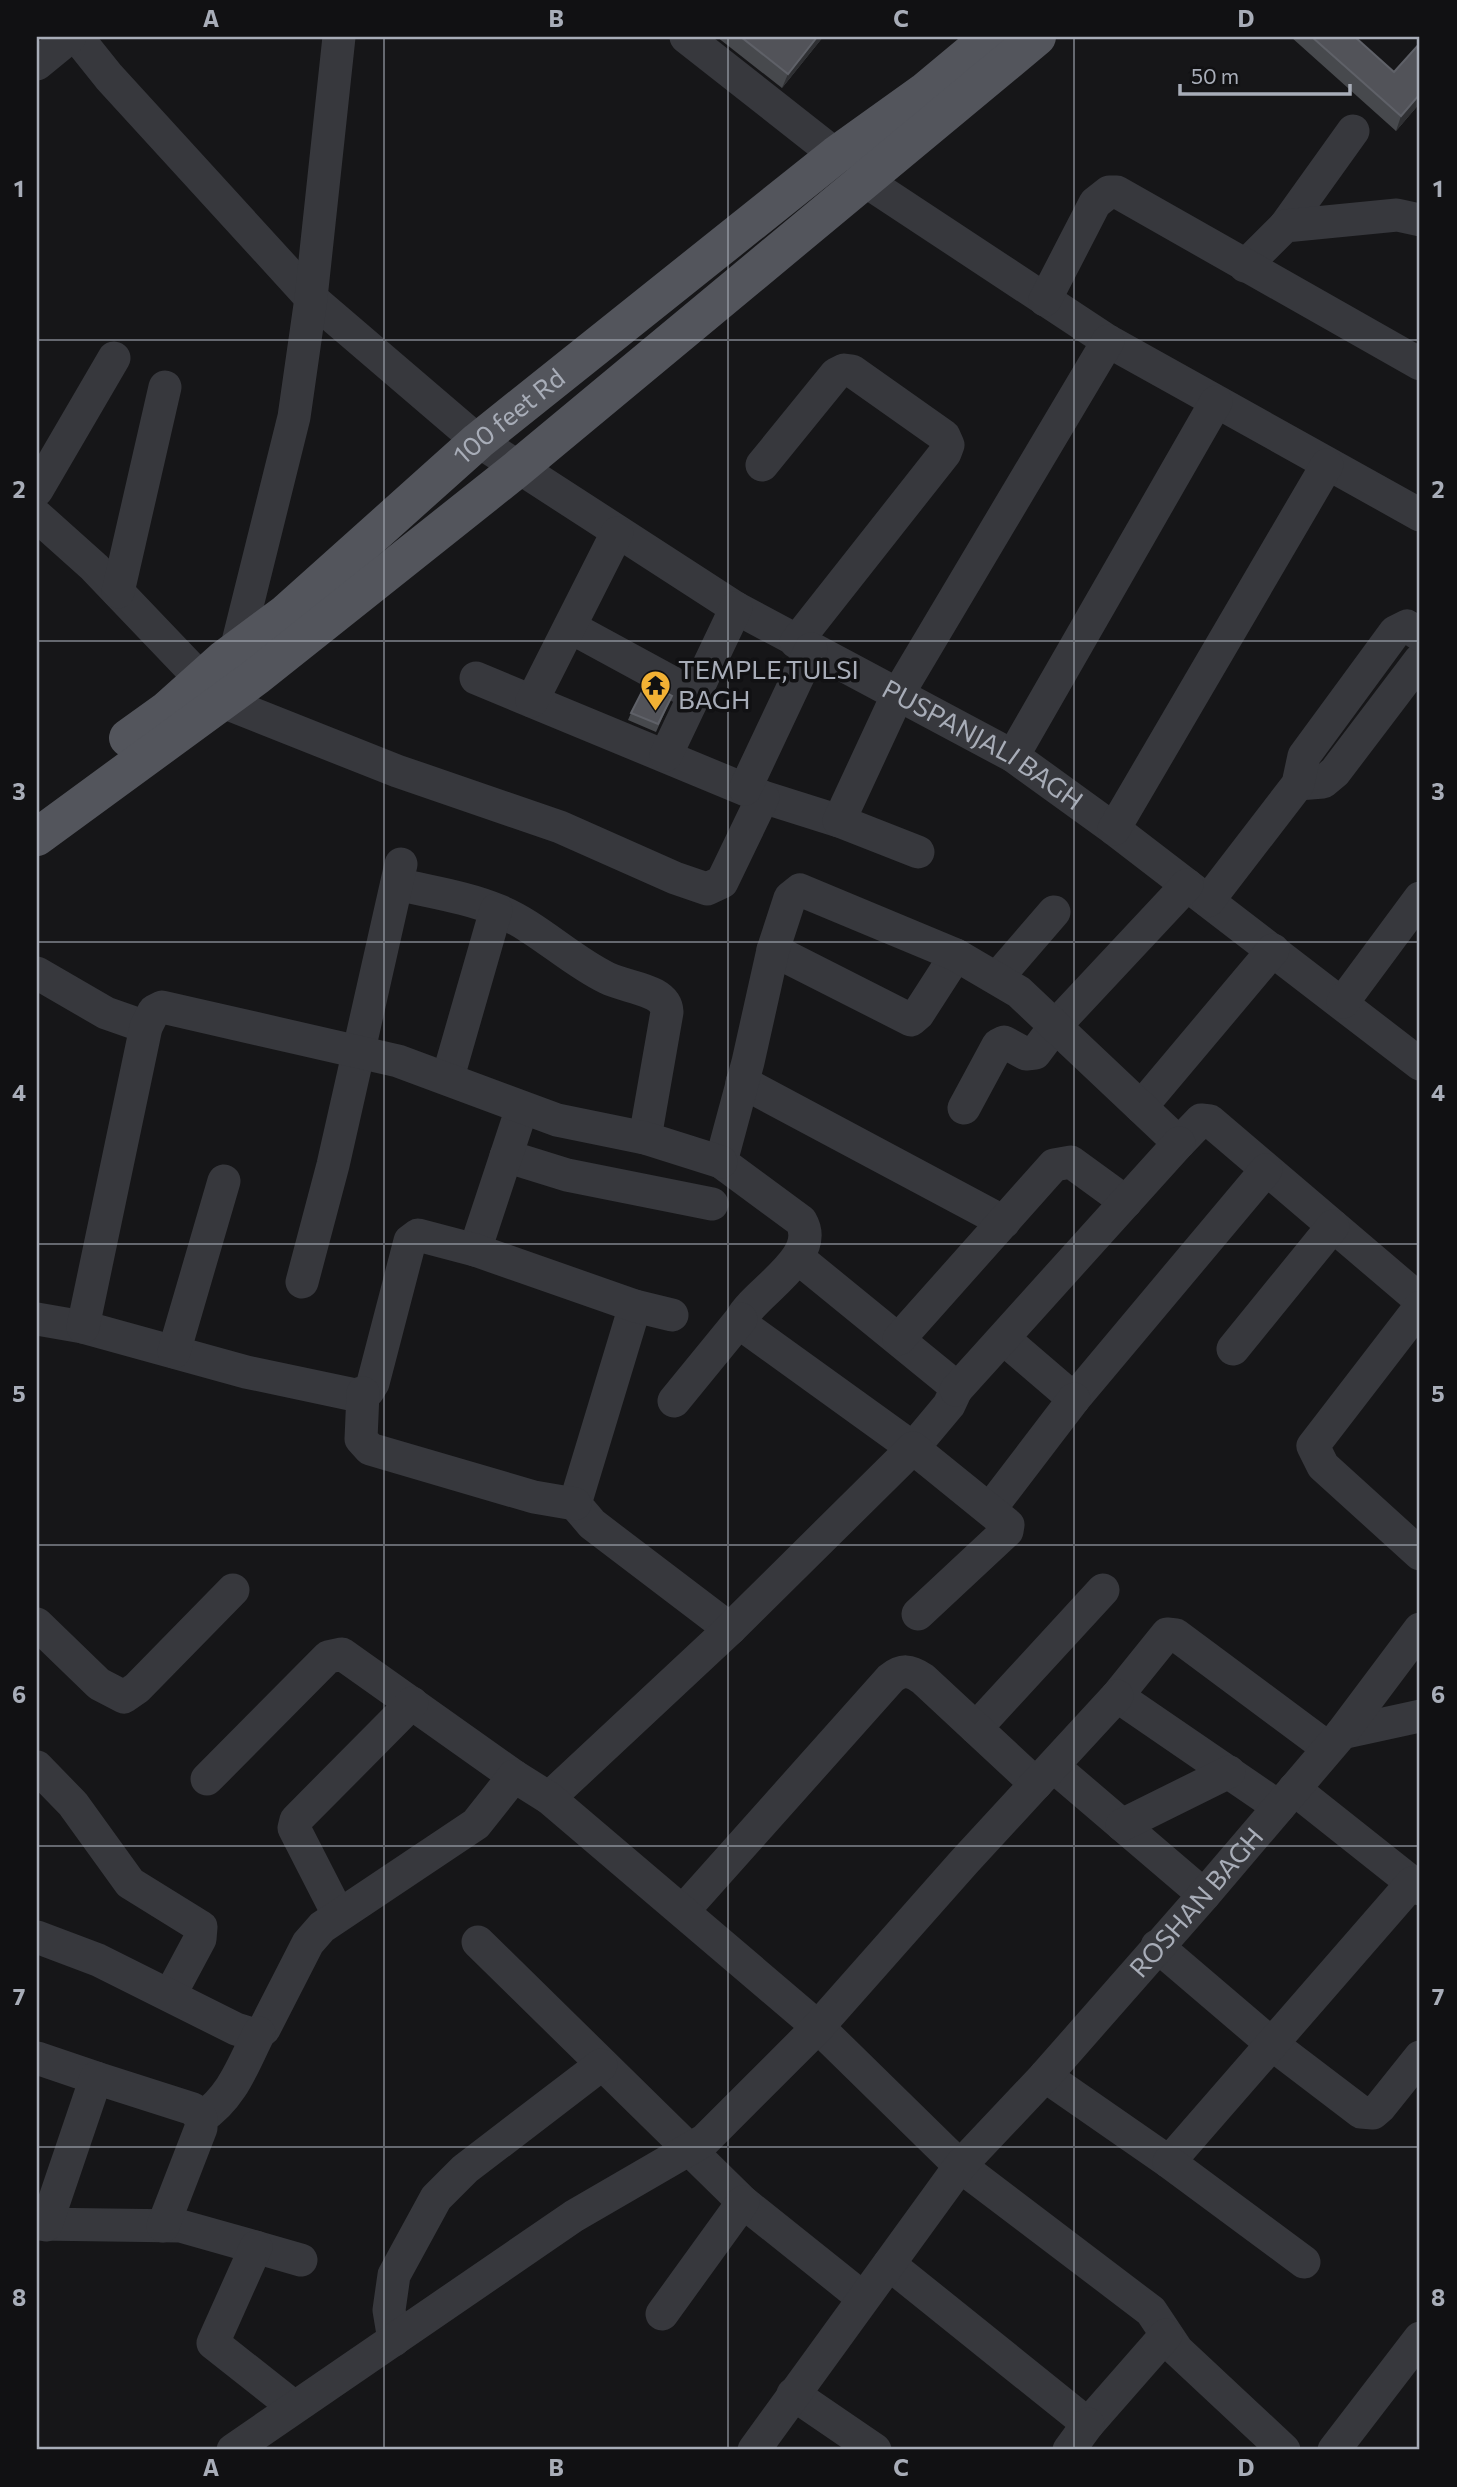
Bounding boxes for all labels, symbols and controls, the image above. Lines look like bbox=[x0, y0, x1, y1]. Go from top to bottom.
text: A bbox=[203, 4, 220, 32]
text: B bbox=[548, 4, 564, 32]
text: C bbox=[893, 4, 909, 32]
text: D bbox=[1238, 4, 1255, 32]
scale bar bbox=[1180, 52, 1350, 96]
text: 50 m bbox=[1191, 63, 1239, 88]
text: 1 bbox=[14, 174, 24, 202]
text: 1 bbox=[1433, 174, 1443, 202]
street label: 100 feet Rd bbox=[446, 361, 570, 470]
text: 2 bbox=[12, 475, 26, 503]
text: 2 bbox=[1431, 475, 1445, 503]
place label: TEMPLE,TULSI BAGH bbox=[678, 653, 859, 714]
temple icon: TEMPLE,TULSI BAGH bbox=[638, 668, 672, 712]
street label: PUSPANJALI BAGH bbox=[878, 672, 1090, 816]
text: 3 bbox=[12, 777, 26, 805]
text: 3 bbox=[1431, 777, 1445, 805]
text: 4 bbox=[12, 1078, 26, 1106]
text: 4 bbox=[1431, 1078, 1445, 1106]
text: 5 bbox=[12, 1379, 26, 1407]
text: 5 bbox=[1431, 1379, 1445, 1407]
text: 6 bbox=[12, 1680, 26, 1708]
text: 6 bbox=[1431, 1680, 1445, 1708]
street label: ROSHAN BAGH bbox=[1122, 1820, 1269, 1983]
text: 7 bbox=[13, 1982, 25, 2010]
text: 7 bbox=[1432, 1982, 1444, 2010]
text: 8 bbox=[12, 2283, 26, 2311]
text: 8 bbox=[1431, 2283, 1445, 2311]
text: A bbox=[203, 2453, 220, 2481]
text: B bbox=[548, 2453, 564, 2481]
text: C bbox=[893, 2453, 909, 2481]
text: D bbox=[1238, 2453, 1255, 2481]

